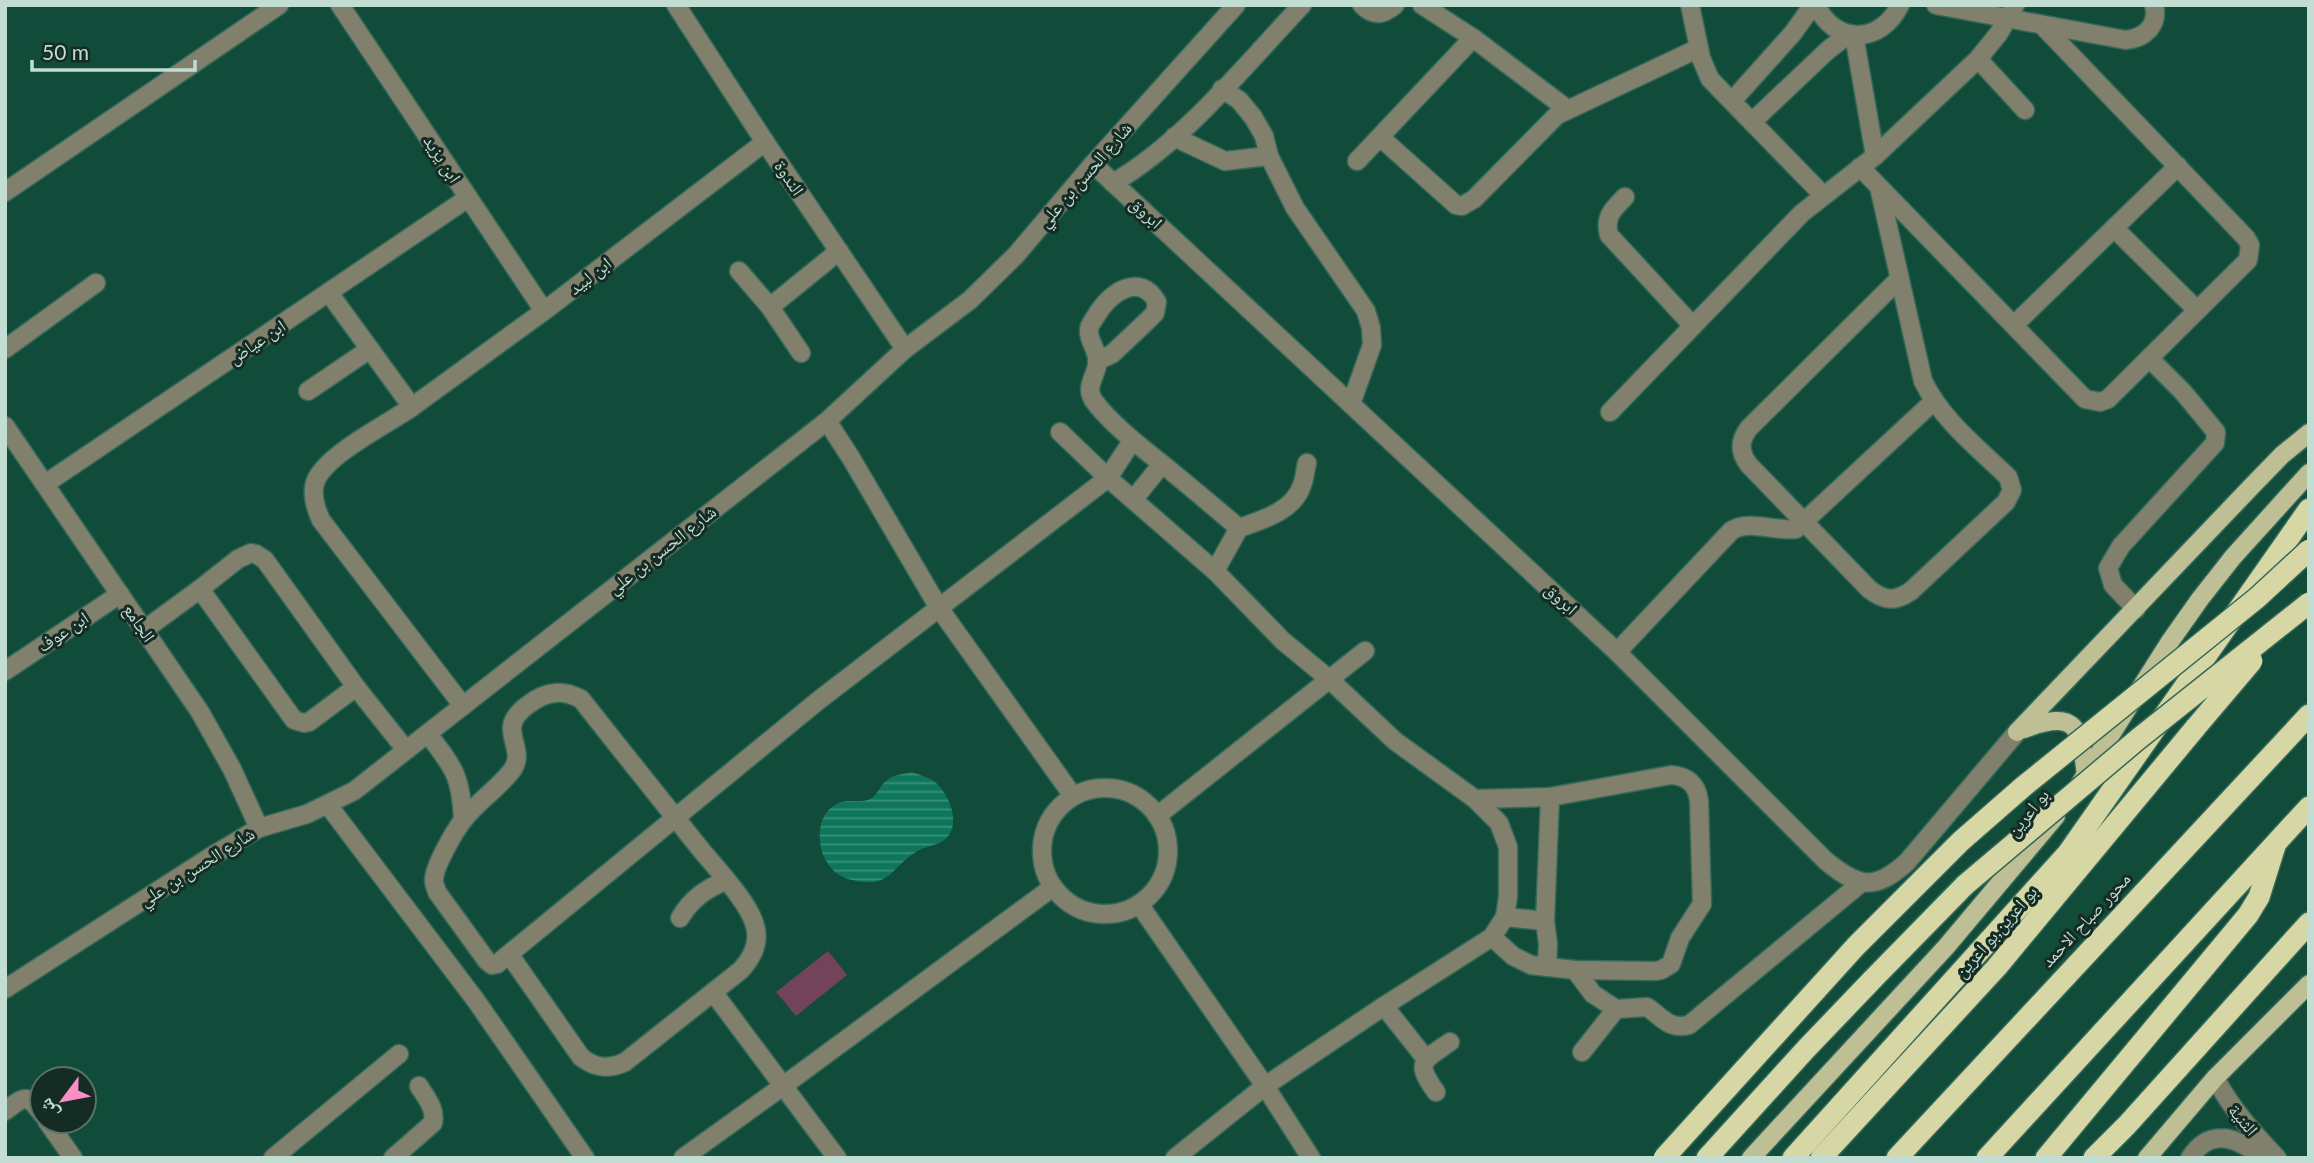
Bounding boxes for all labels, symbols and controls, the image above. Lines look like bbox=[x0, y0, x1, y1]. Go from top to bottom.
scale bar bbox=[32, 28, 194, 72]
text: 50 m bbox=[42, 39, 89, 64]
street label: شارع الحسن بن علي bbox=[1033, 117, 1139, 234]
street label: ابن يزيد bbox=[418, 130, 466, 187]
street label: الندوة bbox=[770, 156, 809, 199]
street label: ابروق bbox=[1125, 192, 1168, 234]
street label: ابن لبيد bbox=[564, 252, 616, 300]
street label: ابن عياض bbox=[224, 314, 290, 369]
street label: شارع الحسن بن علي bbox=[603, 500, 723, 602]
street label: ابروق bbox=[1540, 578, 1583, 620]
street label: الجامع bbox=[117, 599, 161, 647]
street label: ابن عوف bbox=[33, 606, 93, 657]
street label: بو اعرين bbox=[2001, 784, 2054, 841]
street label: شارع الحسن بن علي bbox=[135, 822, 261, 914]
street label: محور صباح الاحمد bbox=[2036, 867, 2136, 973]
street label: بو اعرين,بو اعرين bbox=[1949, 881, 2042, 983]
north arrow bbox=[28, 1065, 98, 1135]
text: ش bbox=[33, 1094, 64, 1124]
street label: الثنية bbox=[2224, 1099, 2263, 1140]

